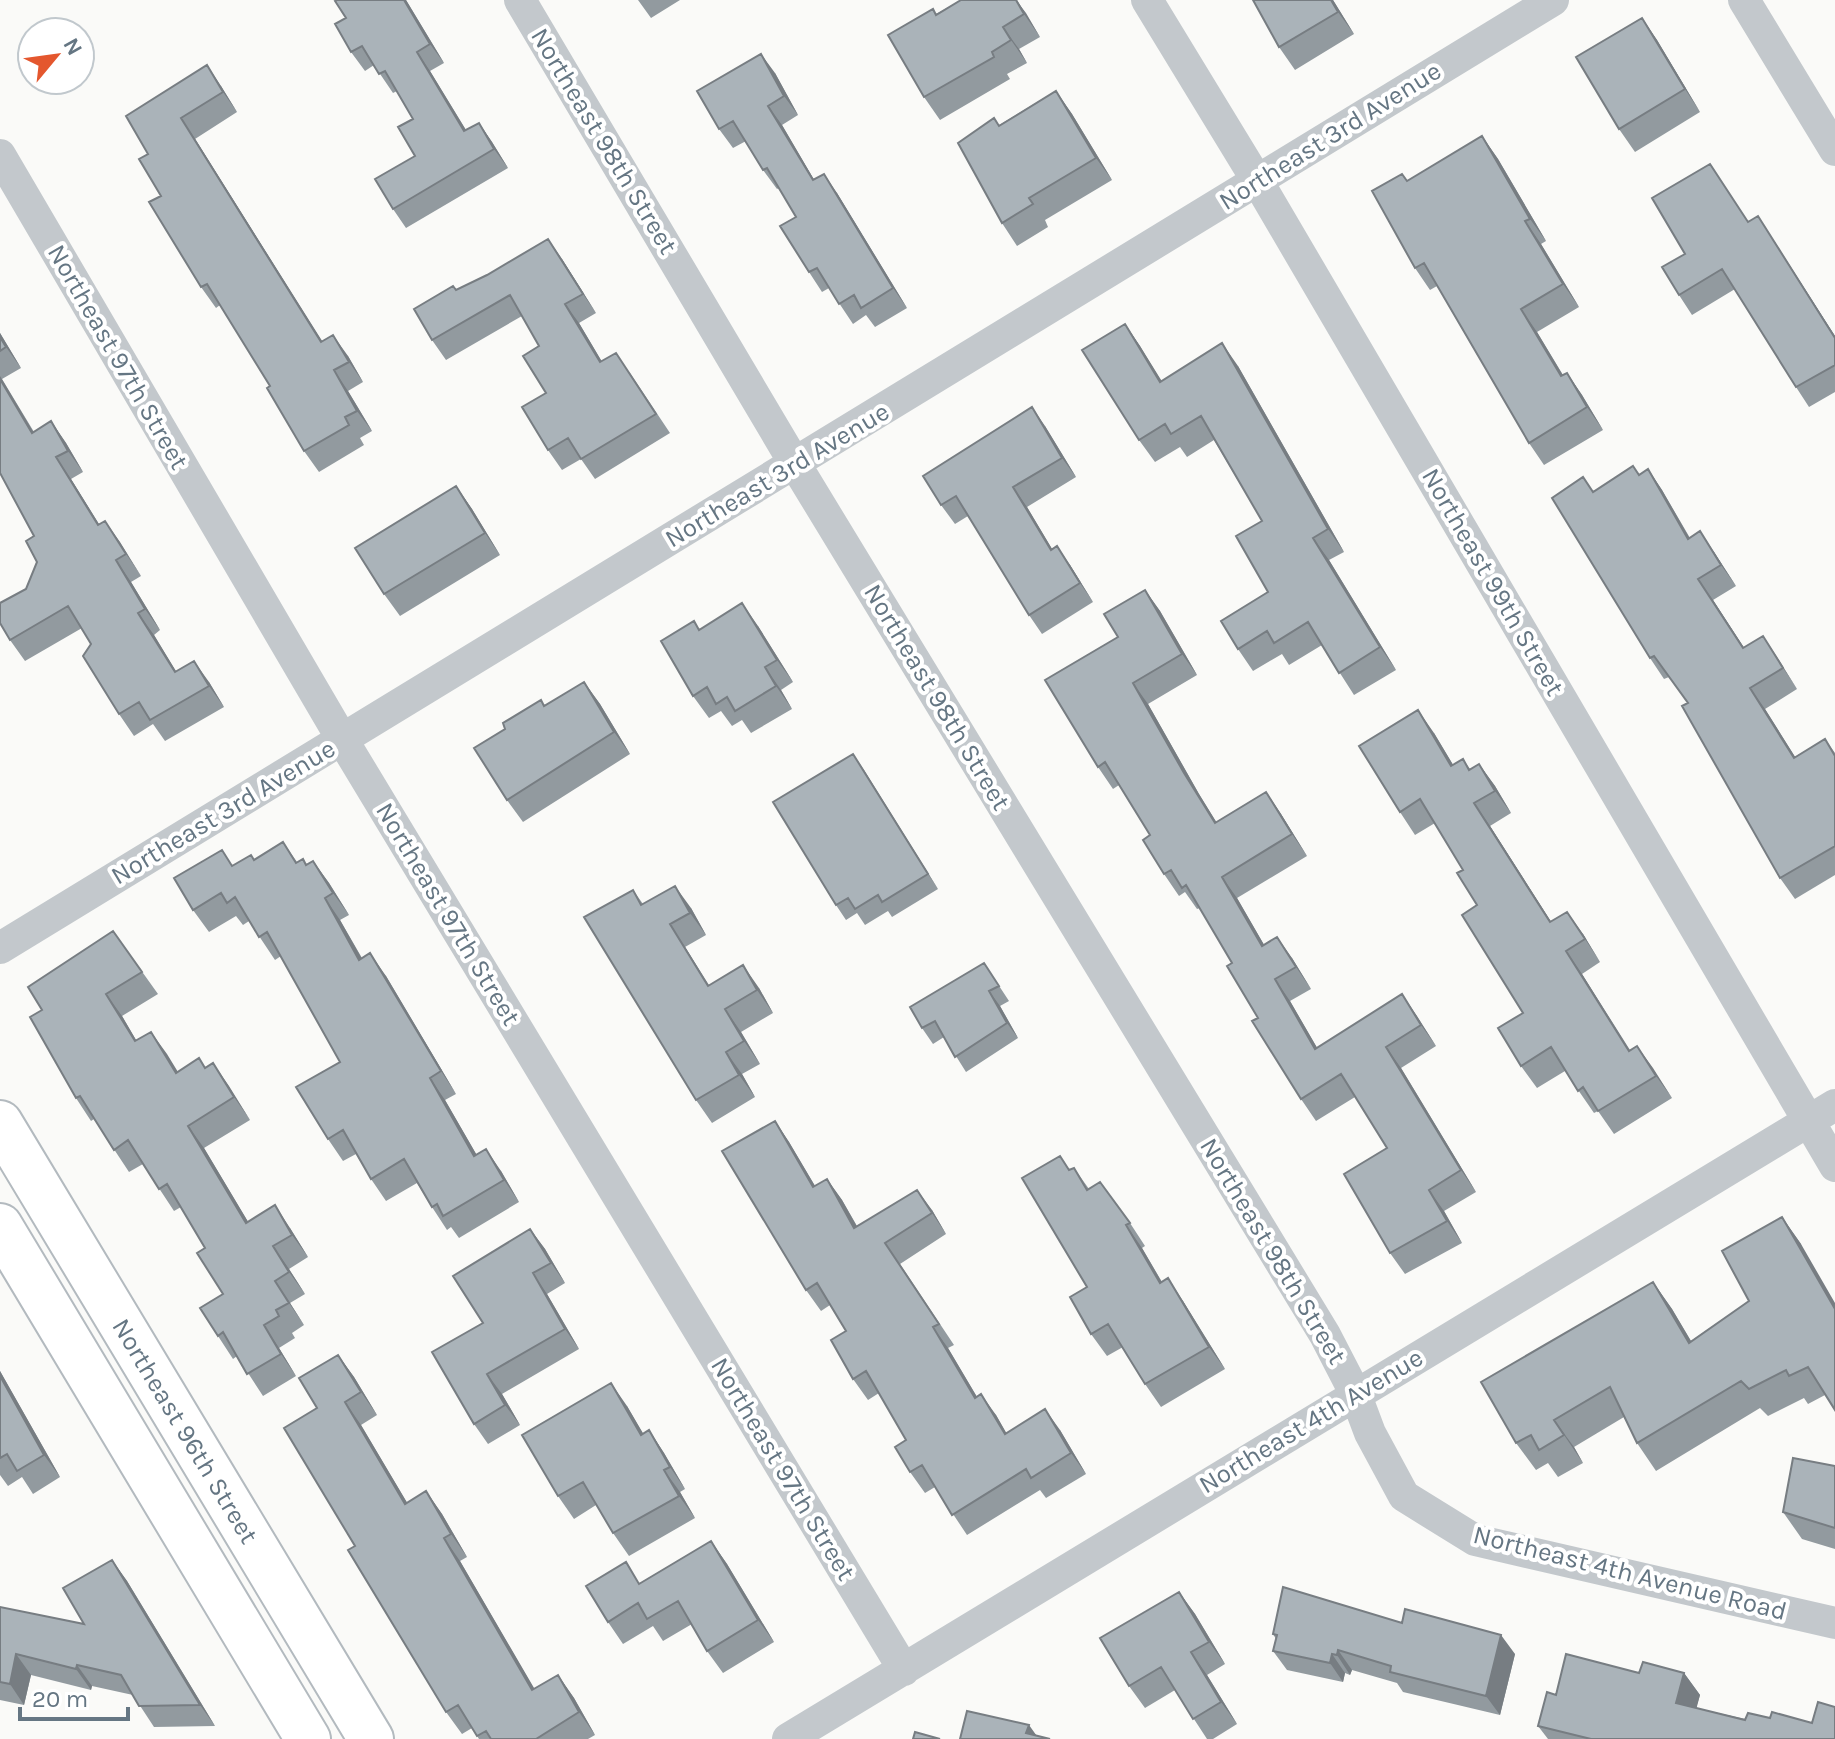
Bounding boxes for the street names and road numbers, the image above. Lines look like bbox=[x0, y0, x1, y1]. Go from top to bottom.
street label: Northeast 98th Street bbox=[524, 22, 684, 260]
street label: Northeast 3rd Avenue bbox=[1213, 55, 1447, 217]
street label: Northeast 97th Street bbox=[41, 239, 195, 475]
street label: Northeast 3rd Avenue bbox=[659, 396, 895, 554]
street label: Northeast 99th Street bbox=[1415, 463, 1571, 701]
street label: Northeast 98th Street bbox=[857, 578, 1017, 816]
street label: Northeast 3rd Avenue bbox=[105, 733, 341, 891]
street label: Northeast 97th Street bbox=[369, 797, 527, 1031]
street label: Northeast 98th Street bbox=[1193, 1132, 1353, 1370]
street label: Northeast 96th Street bbox=[105, 1313, 265, 1549]
street label: Northeast 4th Avenue bbox=[1193, 1342, 1429, 1500]
street label: Northeast 97th Street bbox=[704, 1352, 862, 1586]
street label: Northeast 4th Avenue Road bbox=[1470, 1519, 1790, 1627]

